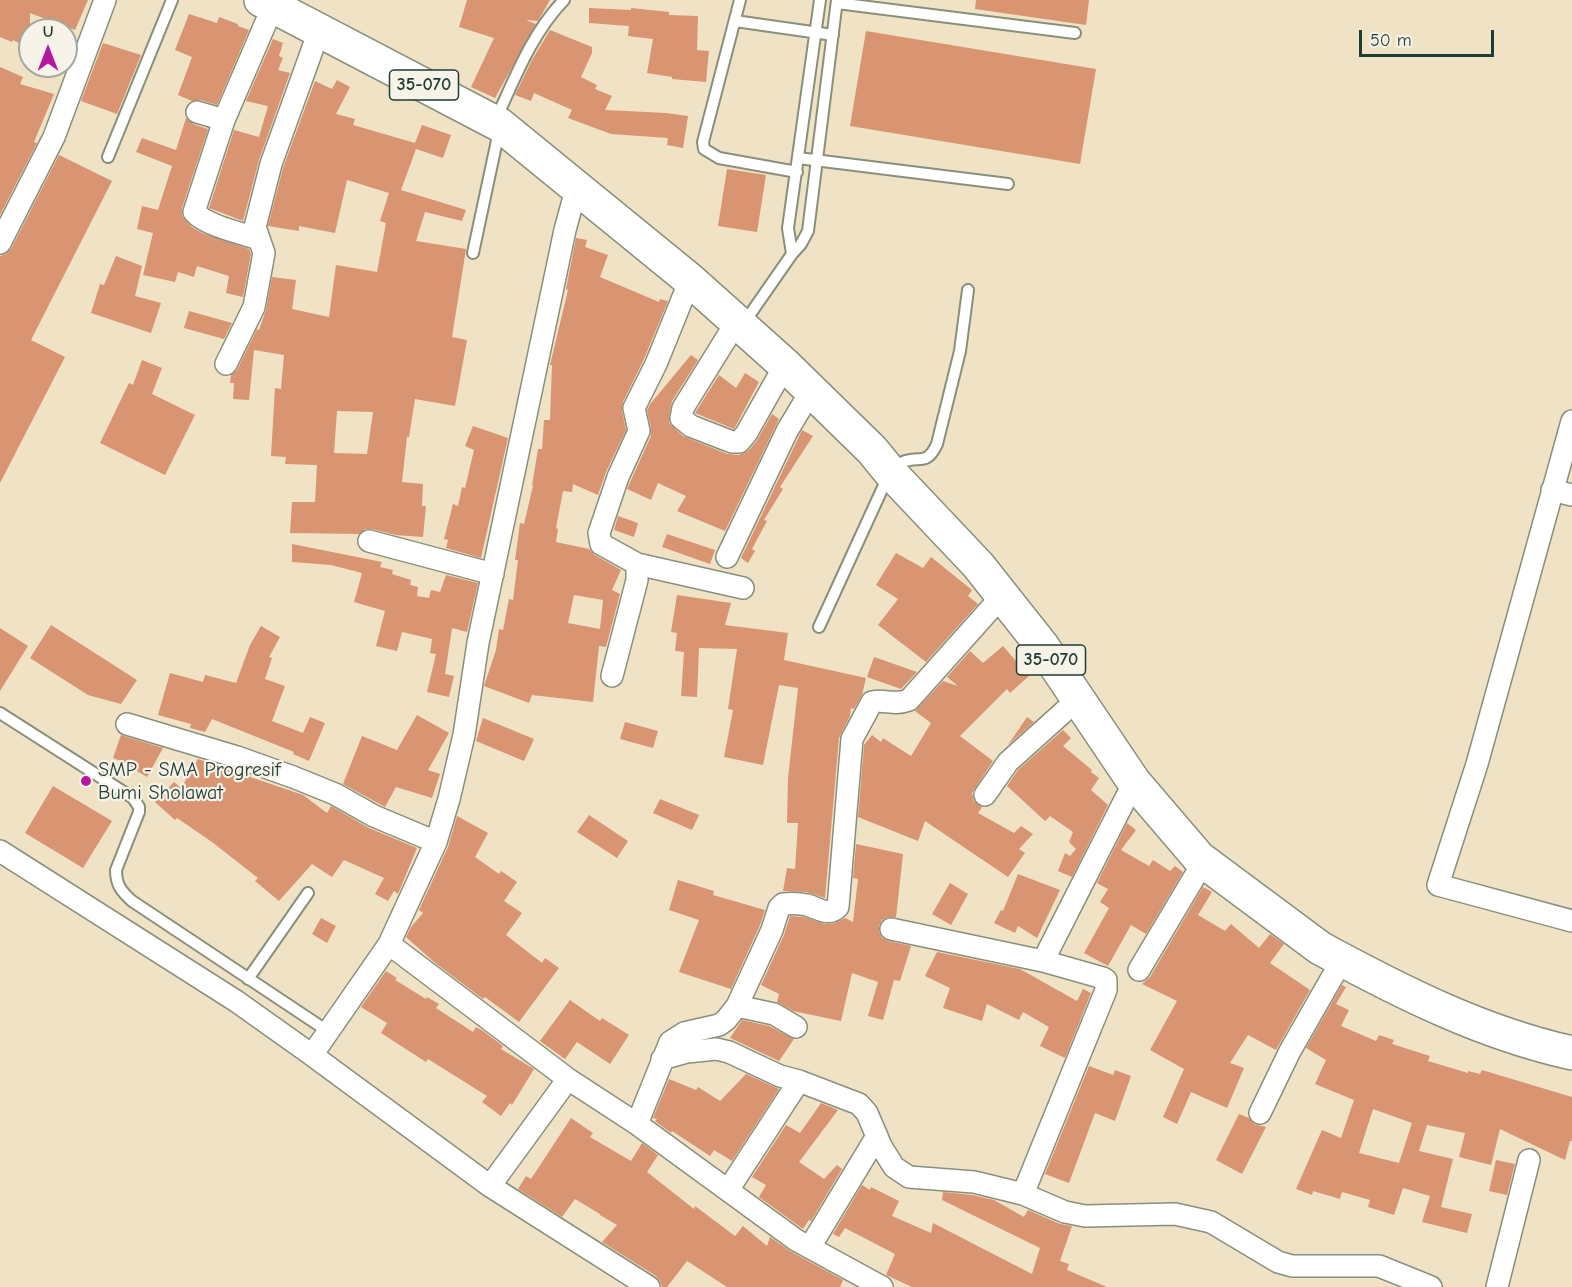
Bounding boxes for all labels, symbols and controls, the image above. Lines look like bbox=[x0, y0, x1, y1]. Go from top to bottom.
north arrow bbox=[18, 18, 78, 78]
scale bar bbox=[1362, 18, 1497, 56]
text: U bbox=[43, 23, 53, 41]
text: 50 m bbox=[1370, 30, 1412, 51]
road number: 35-070 bbox=[390, 70, 458, 100]
road number: 35-070 bbox=[1016, 645, 1086, 675]
place label: SMP - SMA Progresif Bumi Sholawat bbox=[98, 758, 280, 805]
marker: SMP - SMA Progresif Bumi Sholawat bbox=[79, 774, 93, 788]

